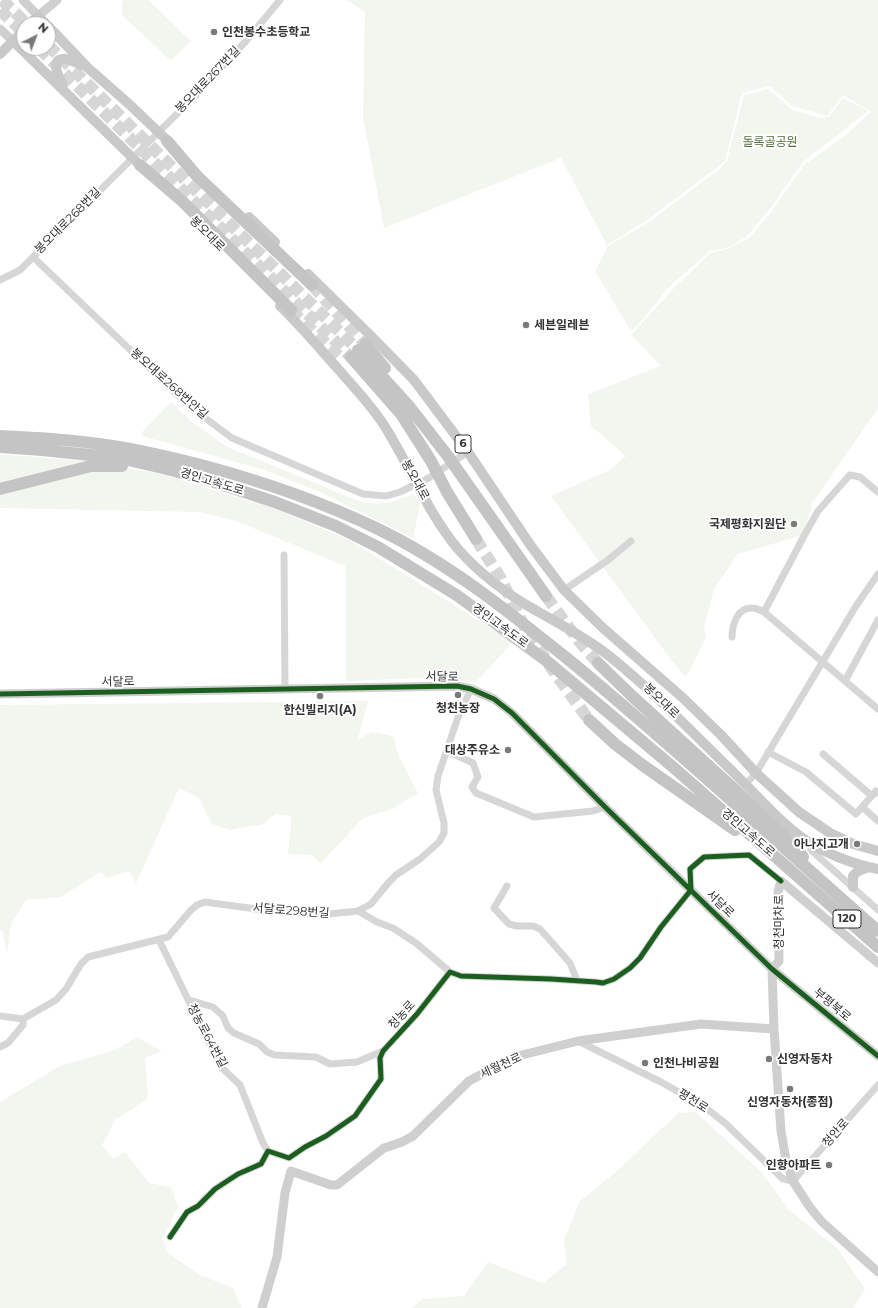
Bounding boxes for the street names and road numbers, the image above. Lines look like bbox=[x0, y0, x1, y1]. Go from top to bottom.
street label: 봉오대로267번길 bbox=[172, 44, 244, 116]
street label: 봉오대로268번길 bbox=[32, 185, 104, 257]
street label: 봉오대로 bbox=[186, 213, 228, 255]
street label: 봉오대로268번안길 bbox=[127, 346, 211, 422]
road number: 6 bbox=[455, 435, 471, 453]
street label: 봉오대로 bbox=[398, 457, 432, 503]
street label: 경인고속도로 bbox=[178, 465, 246, 499]
street label: 경인고속도로 bbox=[469, 601, 531, 651]
street label: 서달로 bbox=[425, 670, 459, 684]
street label: 서달로 bbox=[101, 675, 135, 689]
street label: 봉오대로 bbox=[640, 680, 682, 722]
street label: 경인고속도로 bbox=[718, 806, 778, 860]
street label: 서달로 bbox=[703, 887, 737, 921]
street label: 청천마차로 bbox=[772, 894, 786, 950]
street label: 서달로298번길 bbox=[252, 901, 330, 921]
road number: 120 bbox=[833, 910, 861, 928]
street label: 부평북로 bbox=[810, 985, 854, 1025]
street label: 청농로 bbox=[386, 998, 418, 1032]
street label: 청농로64번길 bbox=[184, 1002, 230, 1070]
street label: 세월천로 bbox=[478, 1050, 524, 1082]
street label: 평천로 bbox=[675, 1086, 711, 1116]
street label: 청안로 bbox=[820, 1116, 852, 1150]

